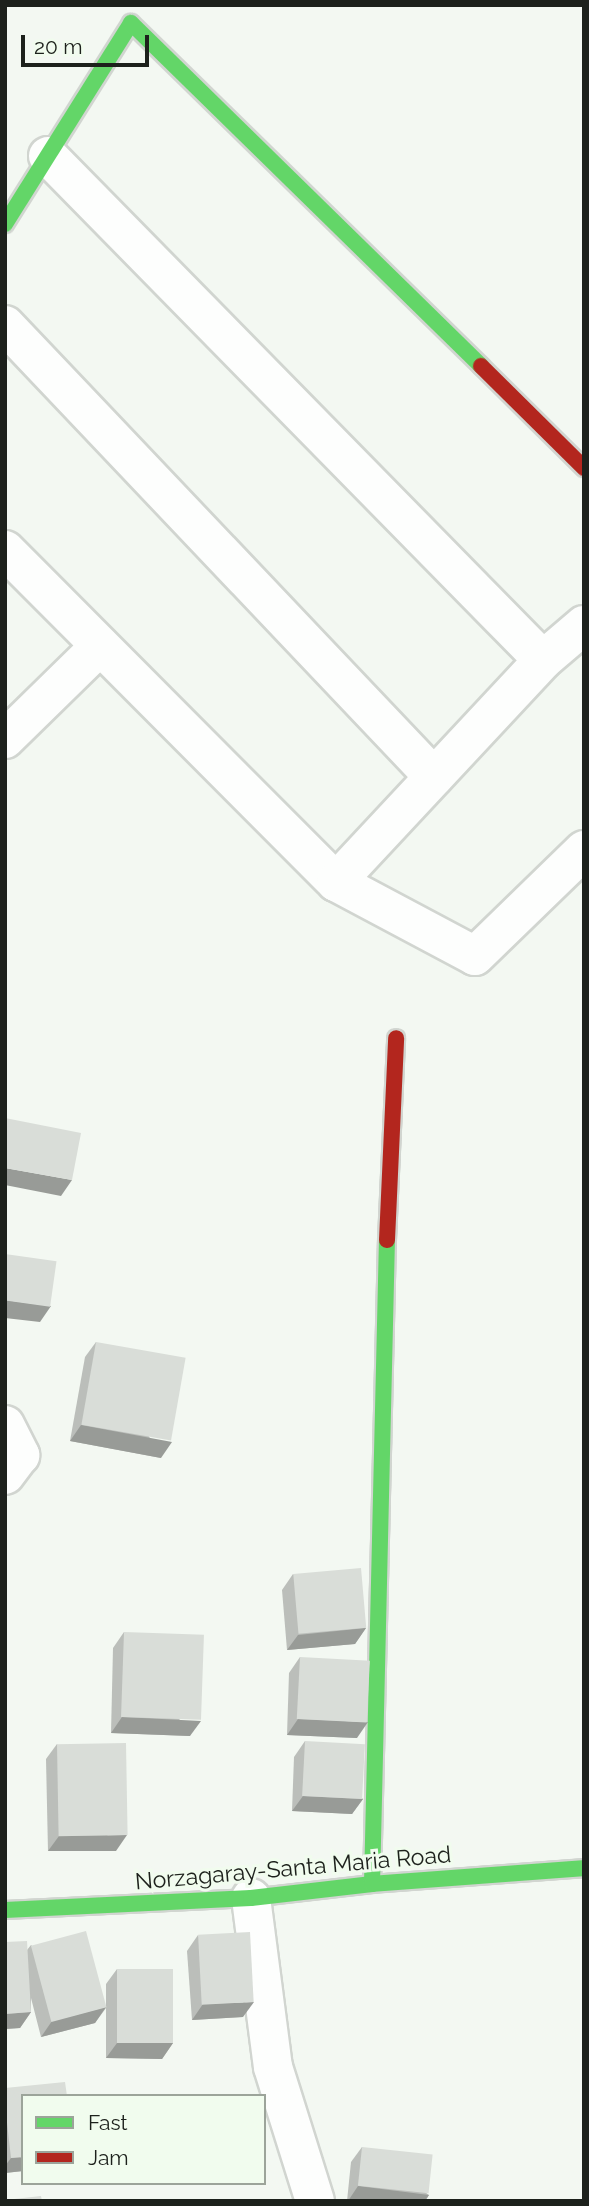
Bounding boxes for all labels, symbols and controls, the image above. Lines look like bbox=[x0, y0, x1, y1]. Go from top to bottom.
scale bar bbox=[24, 21, 152, 65]
text: 20 m bbox=[34, 34, 82, 59]
street label: Norzagaray-Santa Maria Road bbox=[134, 1840, 452, 1896]
legend bbox=[21, 2094, 266, 2185]
text: Fast bbox=[88, 2110, 128, 2135]
text: Jam bbox=[88, 2145, 129, 2170]

